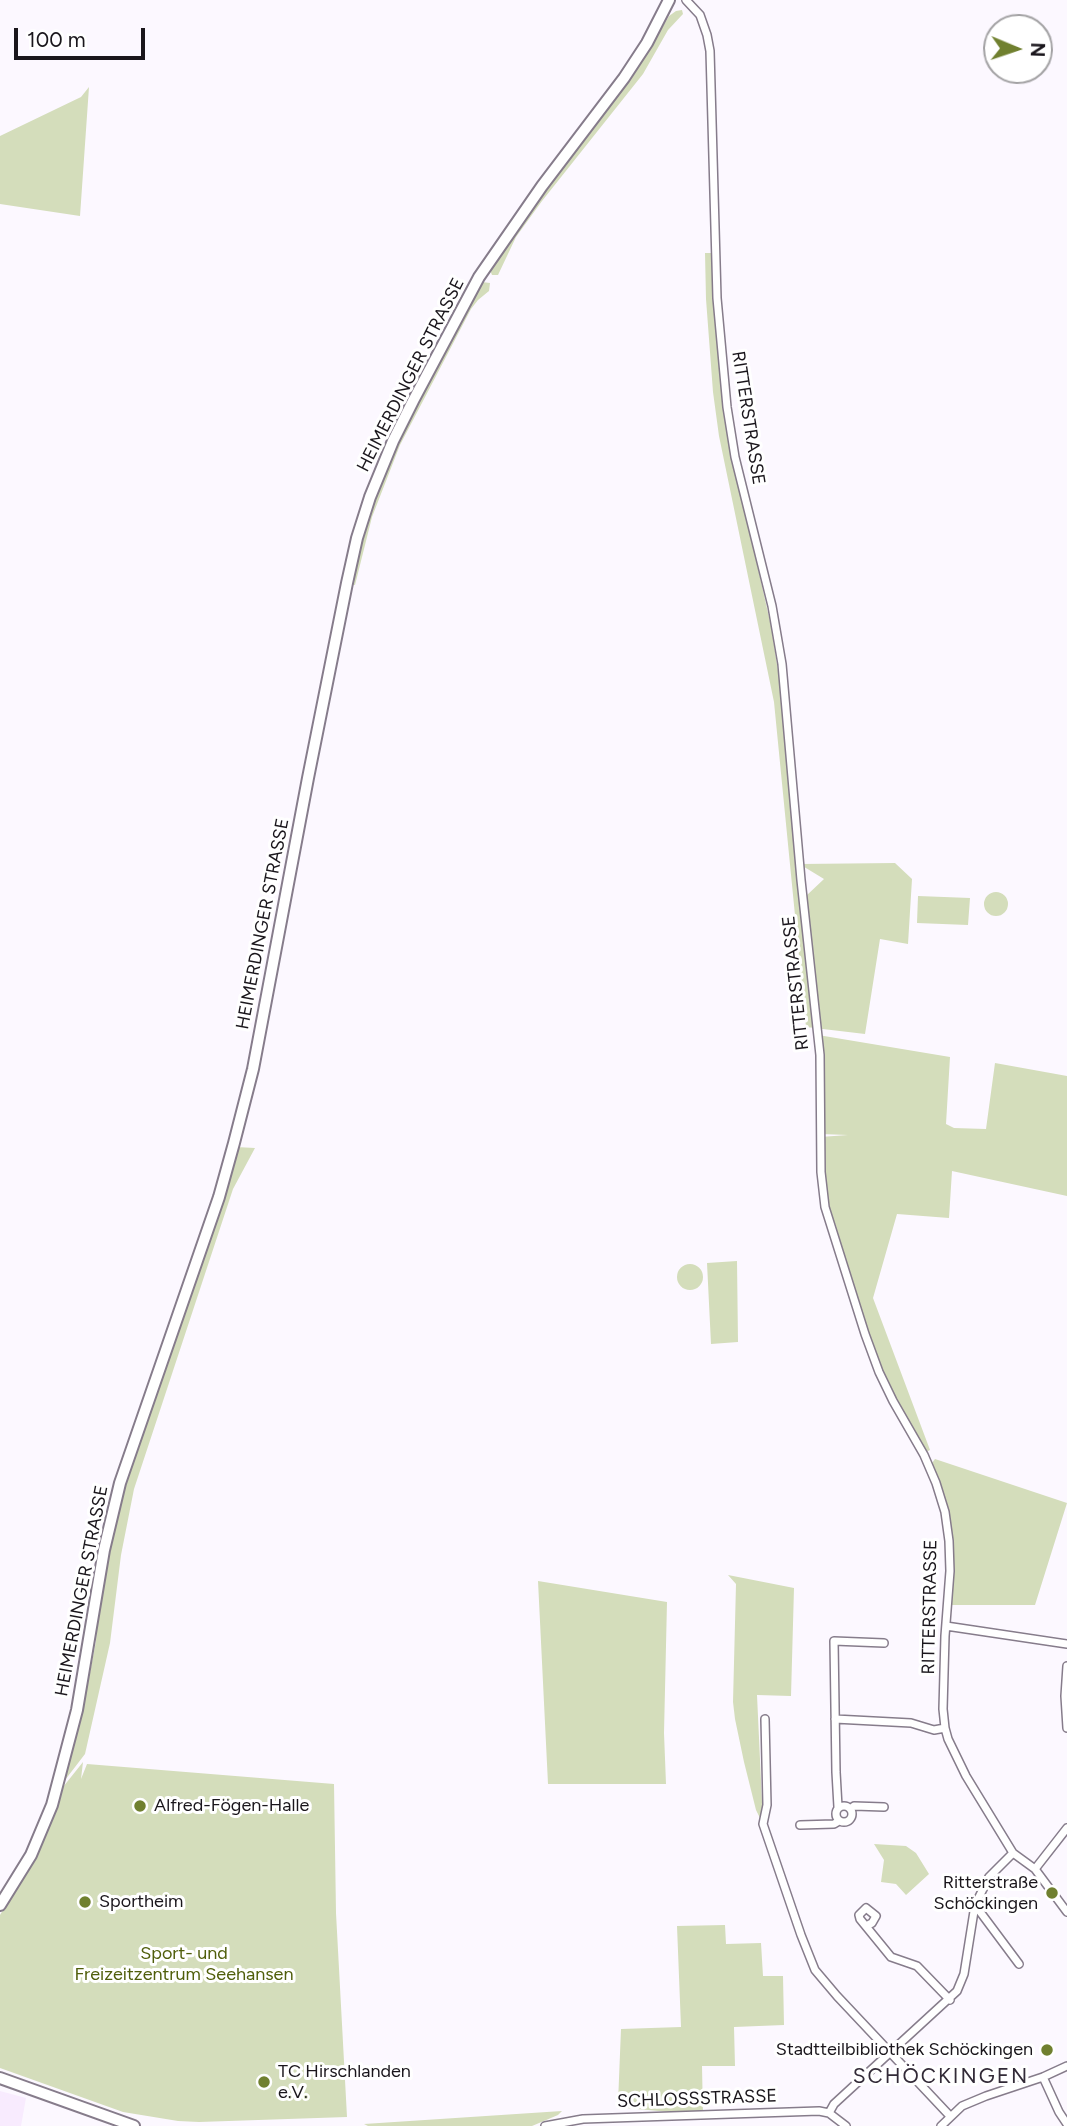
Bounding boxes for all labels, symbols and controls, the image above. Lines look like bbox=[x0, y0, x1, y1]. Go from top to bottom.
scale bar bbox=[18, 14, 149, 58]
north arrow bbox=[983, 14, 1053, 84]
text: 100 m bbox=[27, 27, 86, 52]
text: N bbox=[1026, 42, 1049, 57]
street label: HEIMERDINGER STRASSE bbox=[353, 274, 469, 476]
street label: RITTERSTRASSE bbox=[727, 350, 769, 486]
street label: HEIMERDINGER STRASSE bbox=[232, 817, 294, 1031]
street label: RITTERSTRASSE bbox=[778, 915, 814, 1051]
street label: HEIMERDINGER STRASSE bbox=[51, 1484, 113, 1698]
street label: RITTERSTRASSE bbox=[918, 1539, 942, 1675]
place label: Alfred-Fögen-Halle bbox=[154, 1795, 309, 1817]
marker: Alfred-Fögen-Halle bbox=[132, 1798, 148, 1814]
place label: Ritterstraße Schöckingen bbox=[934, 1872, 1038, 1914]
marker: Ritterstraße Schöckingen bbox=[1044, 1885, 1060, 1901]
place label: Sportheim bbox=[99, 1891, 183, 1913]
marker: Sportheim bbox=[77, 1894, 93, 1910]
park label: Sport- und Freizeitzentrum Seehansen bbox=[75, 1943, 293, 1986]
place label: Stadtteilbibliothek Schöckingen bbox=[776, 2039, 1033, 2061]
marker: Stadtteilbibliothek Schöckingen bbox=[1039, 2042, 1055, 2058]
place label: TC Hirschlanden e.V. bbox=[278, 2061, 411, 2104]
district label: SCHÖCKINGEN bbox=[854, 2064, 1028, 2090]
marker: TC Hirschlanden e.V. bbox=[256, 2074, 272, 2090]
street label: SCHLOSSSTRASSE bbox=[617, 2085, 777, 2113]

